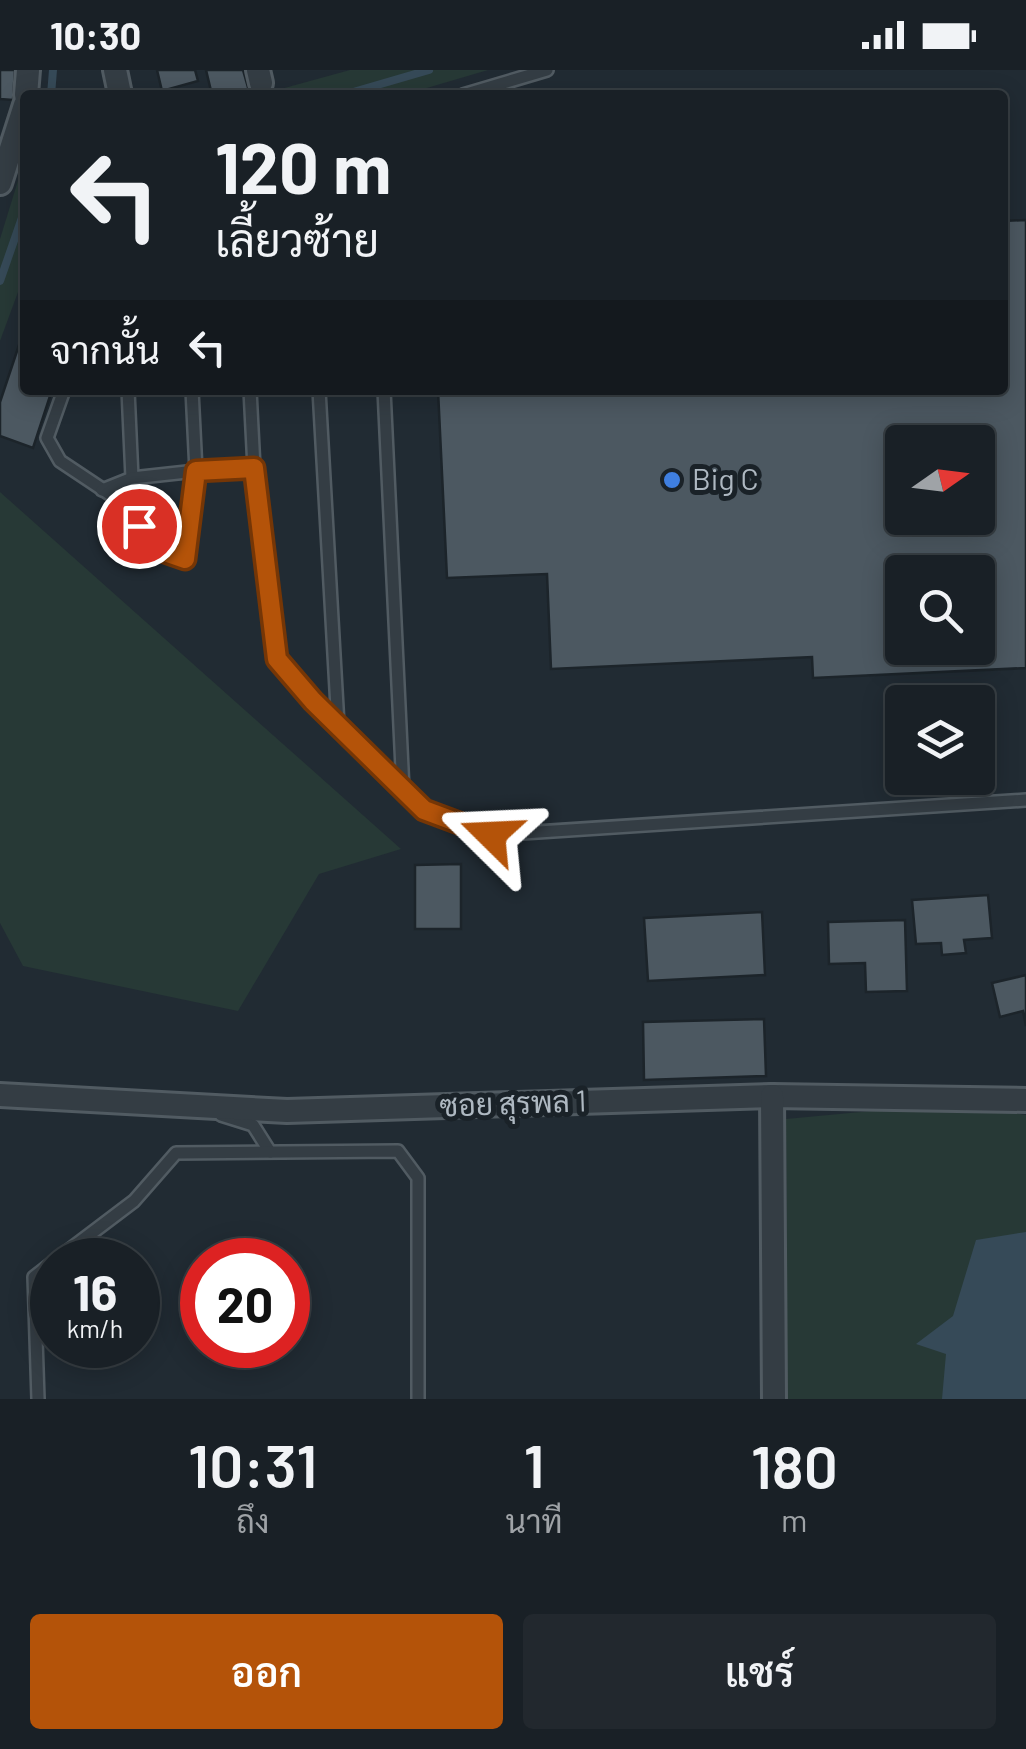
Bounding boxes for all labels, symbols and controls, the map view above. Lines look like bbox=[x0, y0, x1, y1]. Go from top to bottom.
text: 10:30 bbox=[50, 12, 141, 58]
text: 120 m bbox=[215, 124, 391, 208]
icon: left bbox=[50, 130, 180, 260]
text: เลี้ยวซ้าย bbox=[215, 212, 379, 266]
icon: left bbox=[180, 320, 235, 375]
text: จากนั้น bbox=[50, 326, 160, 372]
north arrow bbox=[885, 425, 995, 535]
map controls bbox=[885, 425, 995, 795]
place label: Big C bbox=[692, 460, 759, 496]
marker: Big C bbox=[661, 469, 683, 491]
pin bbox=[97, 484, 182, 569]
icon: arrive bbox=[112, 499, 167, 554]
button: search bbox=[885, 555, 995, 665]
button: layers bbox=[885, 685, 995, 795]
position arrow bbox=[439, 783, 543, 887]
street label: ซอย สุรพล 1 bbox=[439, 1081, 587, 1128]
speed limit sign: 20 bbox=[180, 1238, 310, 1368]
text: 16 bbox=[73, 1261, 117, 1321]
text: km/h bbox=[67, 1313, 123, 1343]
text: 10:31 bbox=[188, 1428, 317, 1500]
text: 1 bbox=[523, 1428, 545, 1500]
text: 180 bbox=[751, 1429, 838, 1501]
text: m bbox=[781, 1500, 808, 1538]
text: ถึง bbox=[236, 1501, 269, 1539]
text: นาที bbox=[506, 1501, 563, 1539]
button: ออก bbox=[30, 1614, 503, 1729]
button: แชร์ bbox=[523, 1614, 996, 1729]

